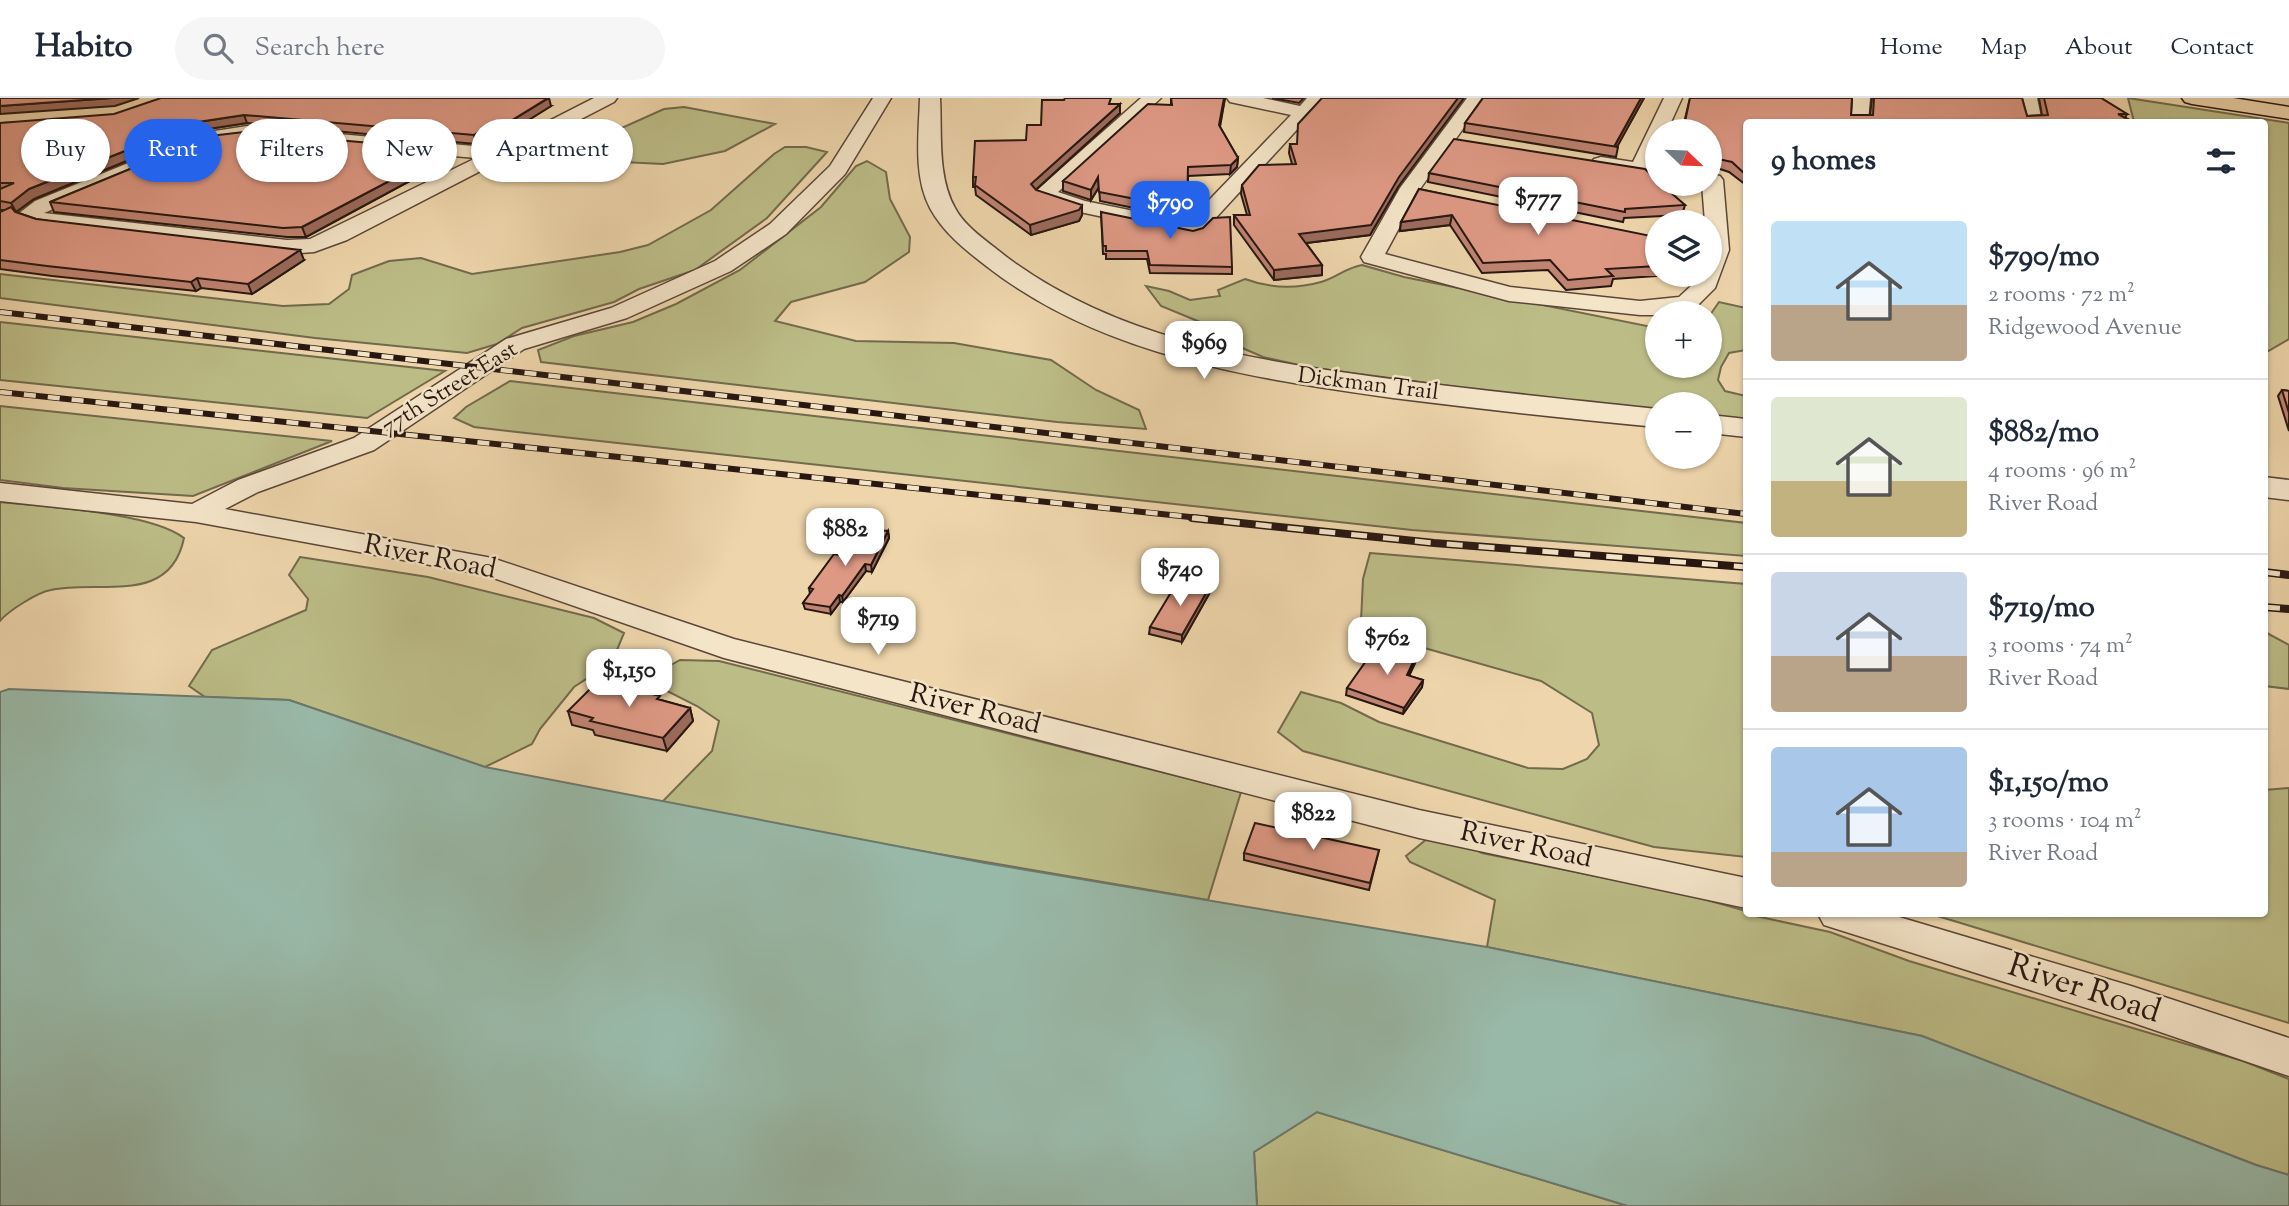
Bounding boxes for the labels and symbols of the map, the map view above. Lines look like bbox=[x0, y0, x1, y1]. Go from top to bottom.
north arrow bbox=[1645, 119, 1722, 196]
pin: $777 bbox=[1497, 178, 1579, 237]
pin: $790 bbox=[1129, 181, 1211, 241]
pin: $969 bbox=[1163, 322, 1245, 381]
street label: 77th Street East bbox=[376, 334, 525, 444]
street label: Dickman Trail bbox=[1296, 360, 1440, 410]
pin: $882 bbox=[804, 508, 886, 568]
street label: River Road bbox=[360, 526, 500, 590]
pin: $740 bbox=[1139, 548, 1221, 608]
pin: $719 bbox=[837, 598, 919, 657]
pin: $762 bbox=[1346, 618, 1428, 677]
pin: $1,150 bbox=[572, 650, 686, 709]
street label: River Road bbox=[905, 674, 1045, 746]
pin: $822 bbox=[1272, 792, 1354, 852]
street label: River Road bbox=[1456, 812, 1596, 880]
street label: River Road bbox=[2001, 943, 2167, 1037]

